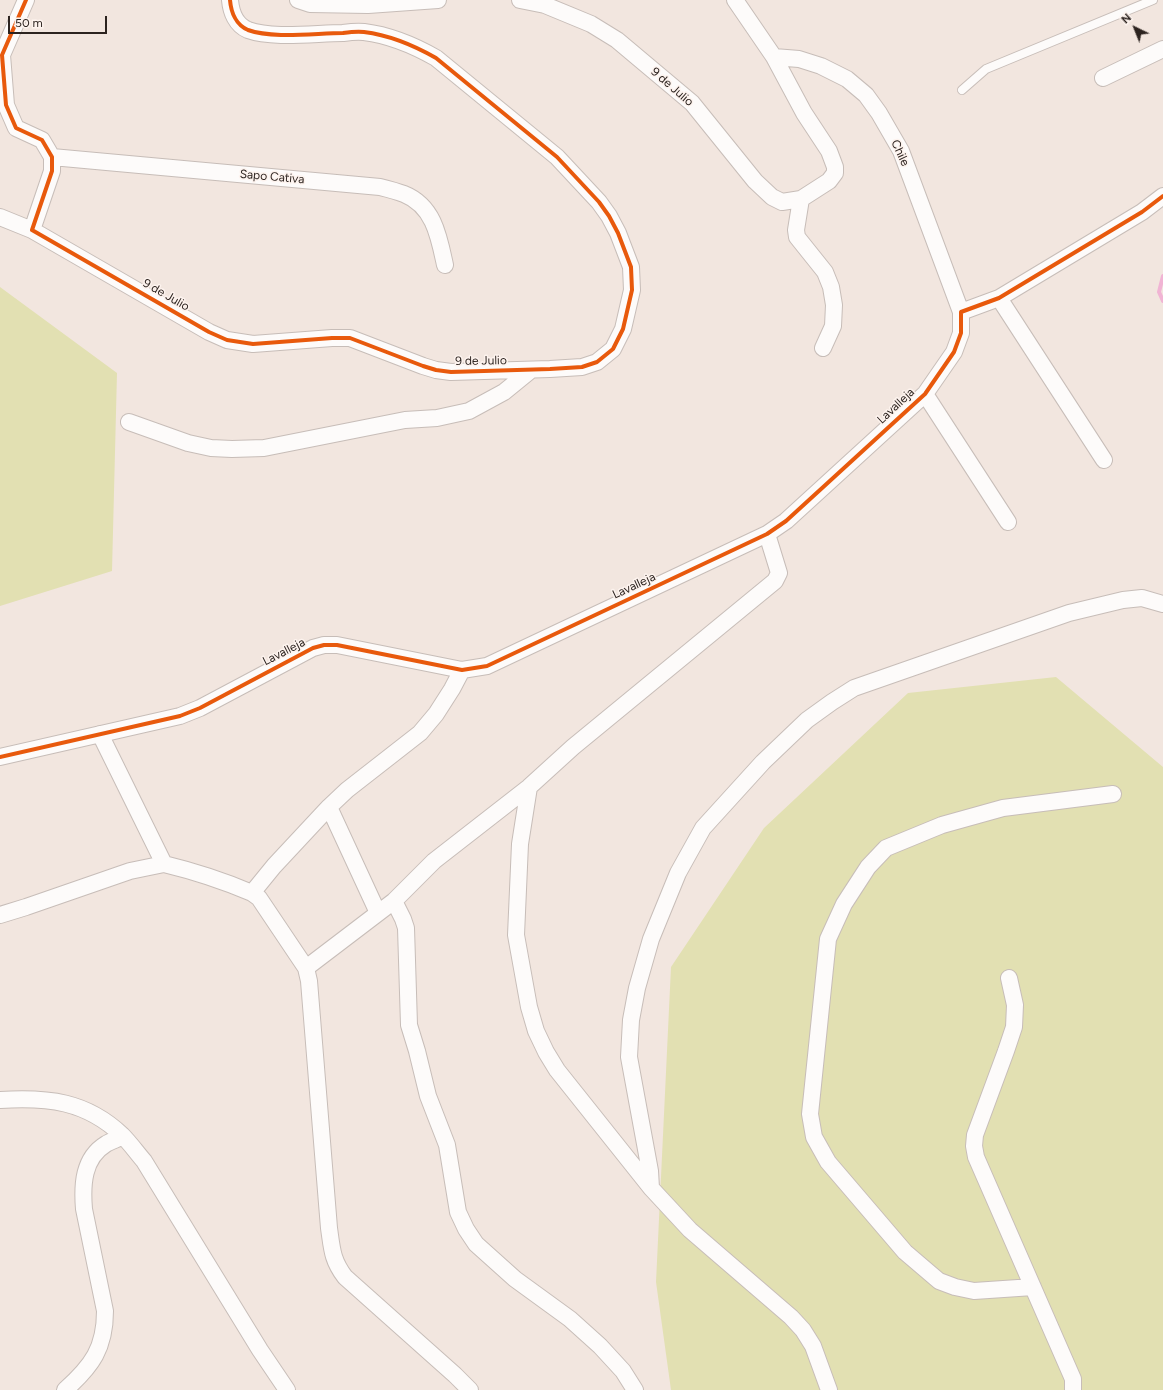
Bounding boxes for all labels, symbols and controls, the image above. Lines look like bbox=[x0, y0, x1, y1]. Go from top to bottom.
scale bar bbox=[10, 8, 109, 34]
north arrow bbox=[1115, 8, 1155, 48]
text: N bbox=[1119, 11, 1134, 27]
text: 50 m bbox=[15, 16, 43, 30]
street label: 9 de Julio bbox=[648, 65, 696, 109]
street label: Chile bbox=[888, 138, 912, 168]
street label: Sapo Cativa bbox=[239, 167, 305, 187]
street label: 9 de Julio bbox=[140, 276, 192, 314]
street label: 9 de Julio bbox=[455, 353, 507, 369]
street label: Lavalleja bbox=[874, 385, 918, 427]
street label: Lavalleja bbox=[610, 570, 658, 602]
street label: Lavalleja bbox=[260, 635, 308, 669]

